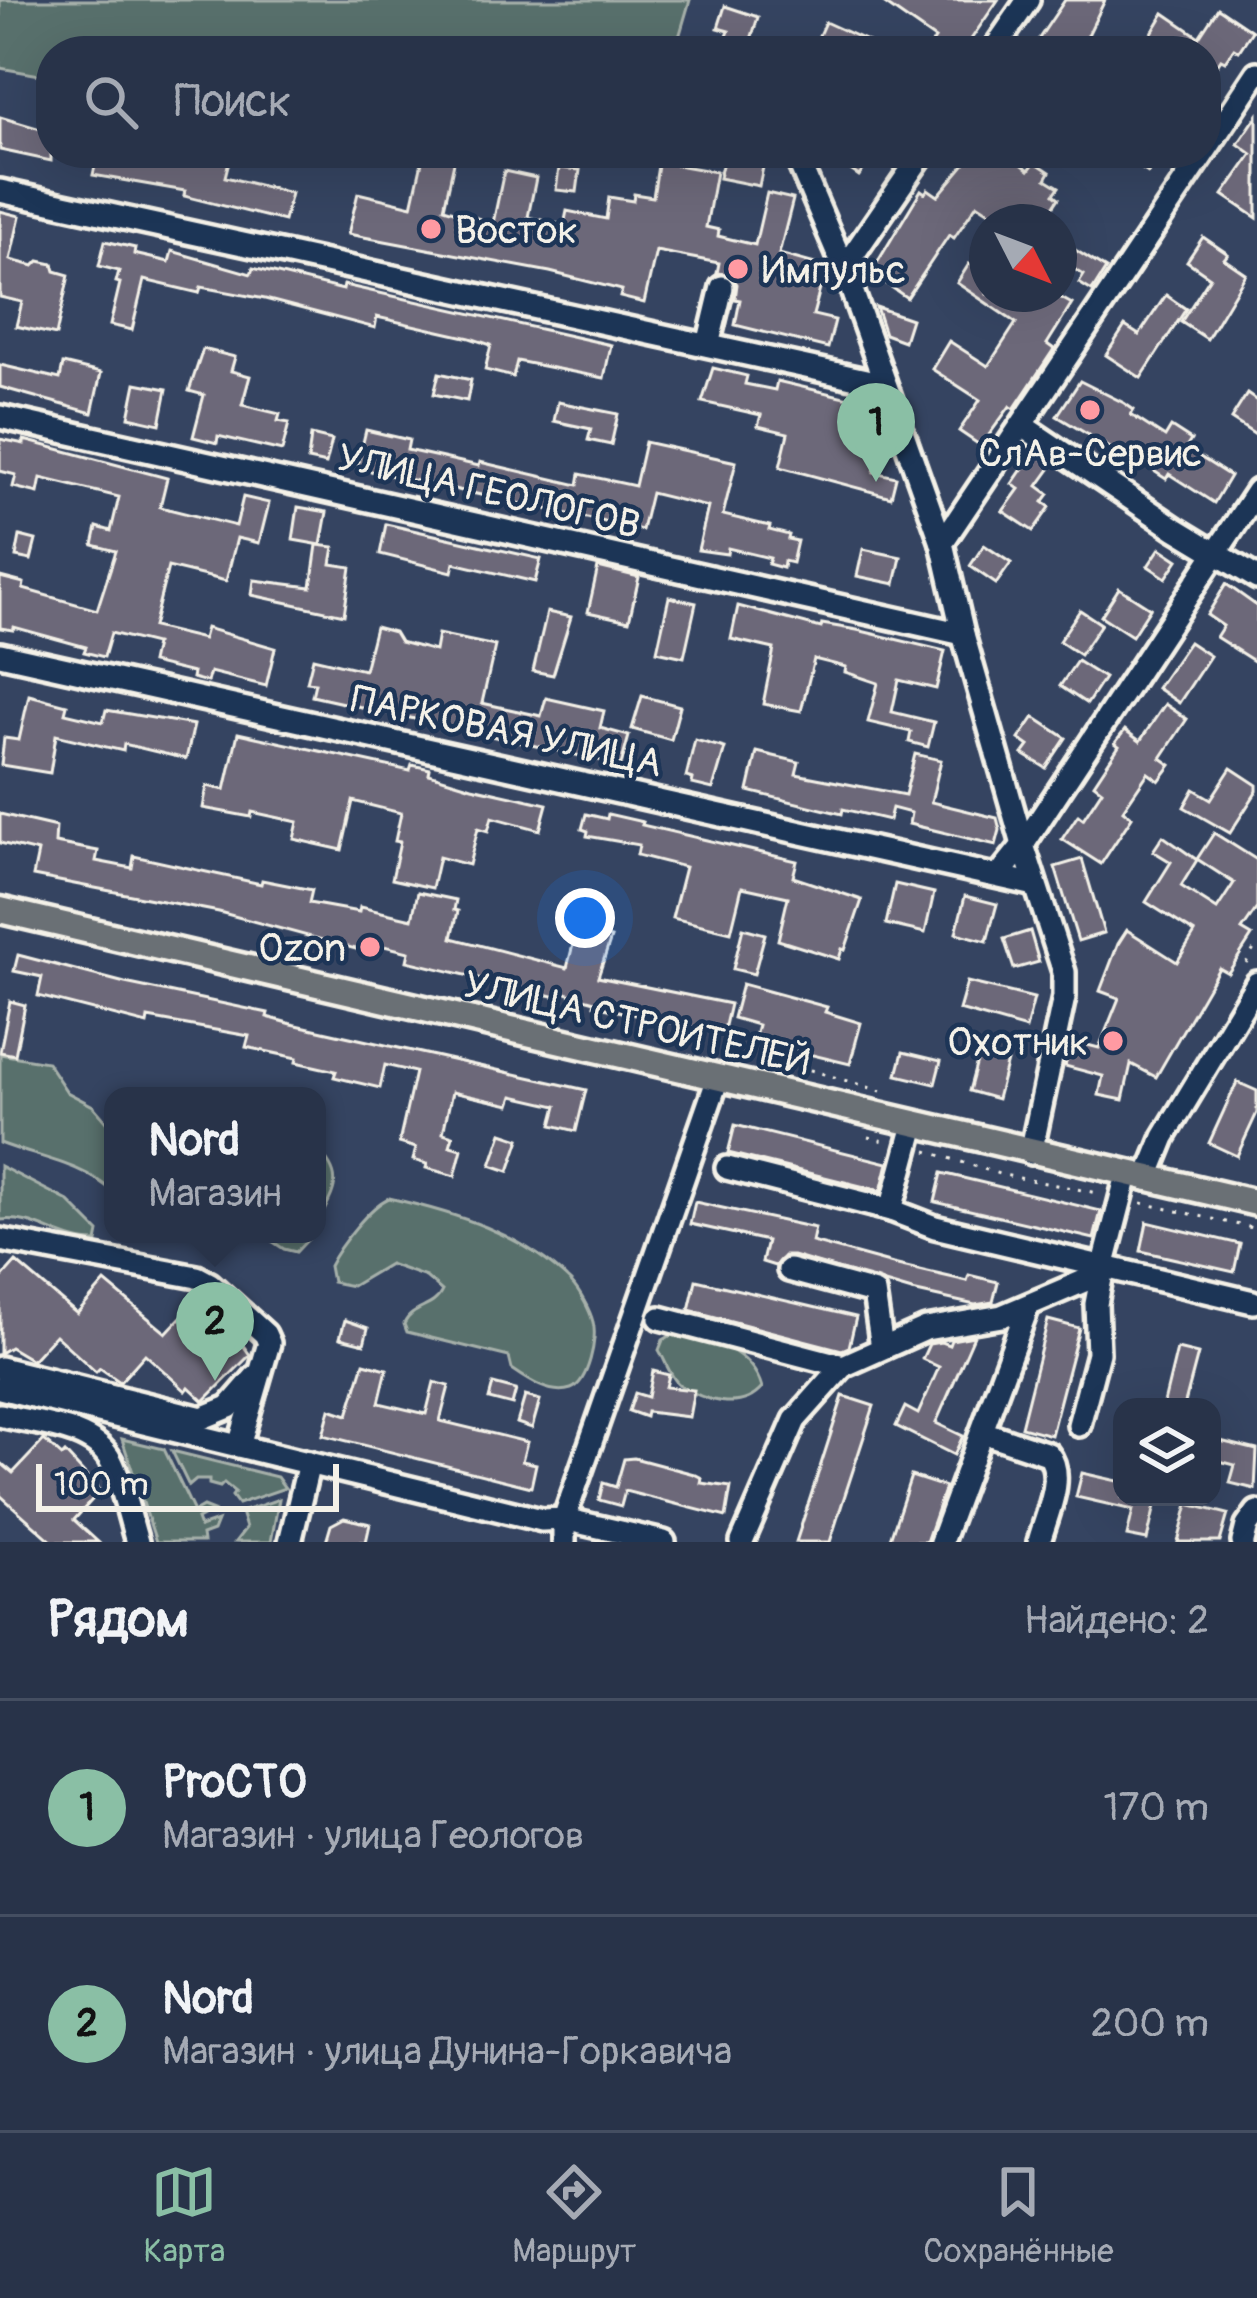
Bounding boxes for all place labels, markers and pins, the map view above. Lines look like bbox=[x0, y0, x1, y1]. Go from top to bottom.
place label: Восток bbox=[455, 206, 578, 255]
marker: Восток bbox=[418, 216, 444, 242]
place label: Импульс bbox=[762, 246, 906, 295]
marker: Импульс bbox=[725, 256, 751, 282]
pin: 1 bbox=[837, 383, 915, 482]
marker: СлАв-Сервис bbox=[1077, 397, 1103, 423]
place label: СлАв-Сервис bbox=[978, 429, 1202, 478]
place label: Ozon bbox=[258, 924, 346, 973]
marker: Ozon bbox=[357, 934, 383, 960]
place label: Охотник bbox=[947, 1018, 1089, 1067]
marker: Охотник bbox=[1100, 1028, 1126, 1054]
pin: 2 bbox=[176, 1282, 254, 1381]

